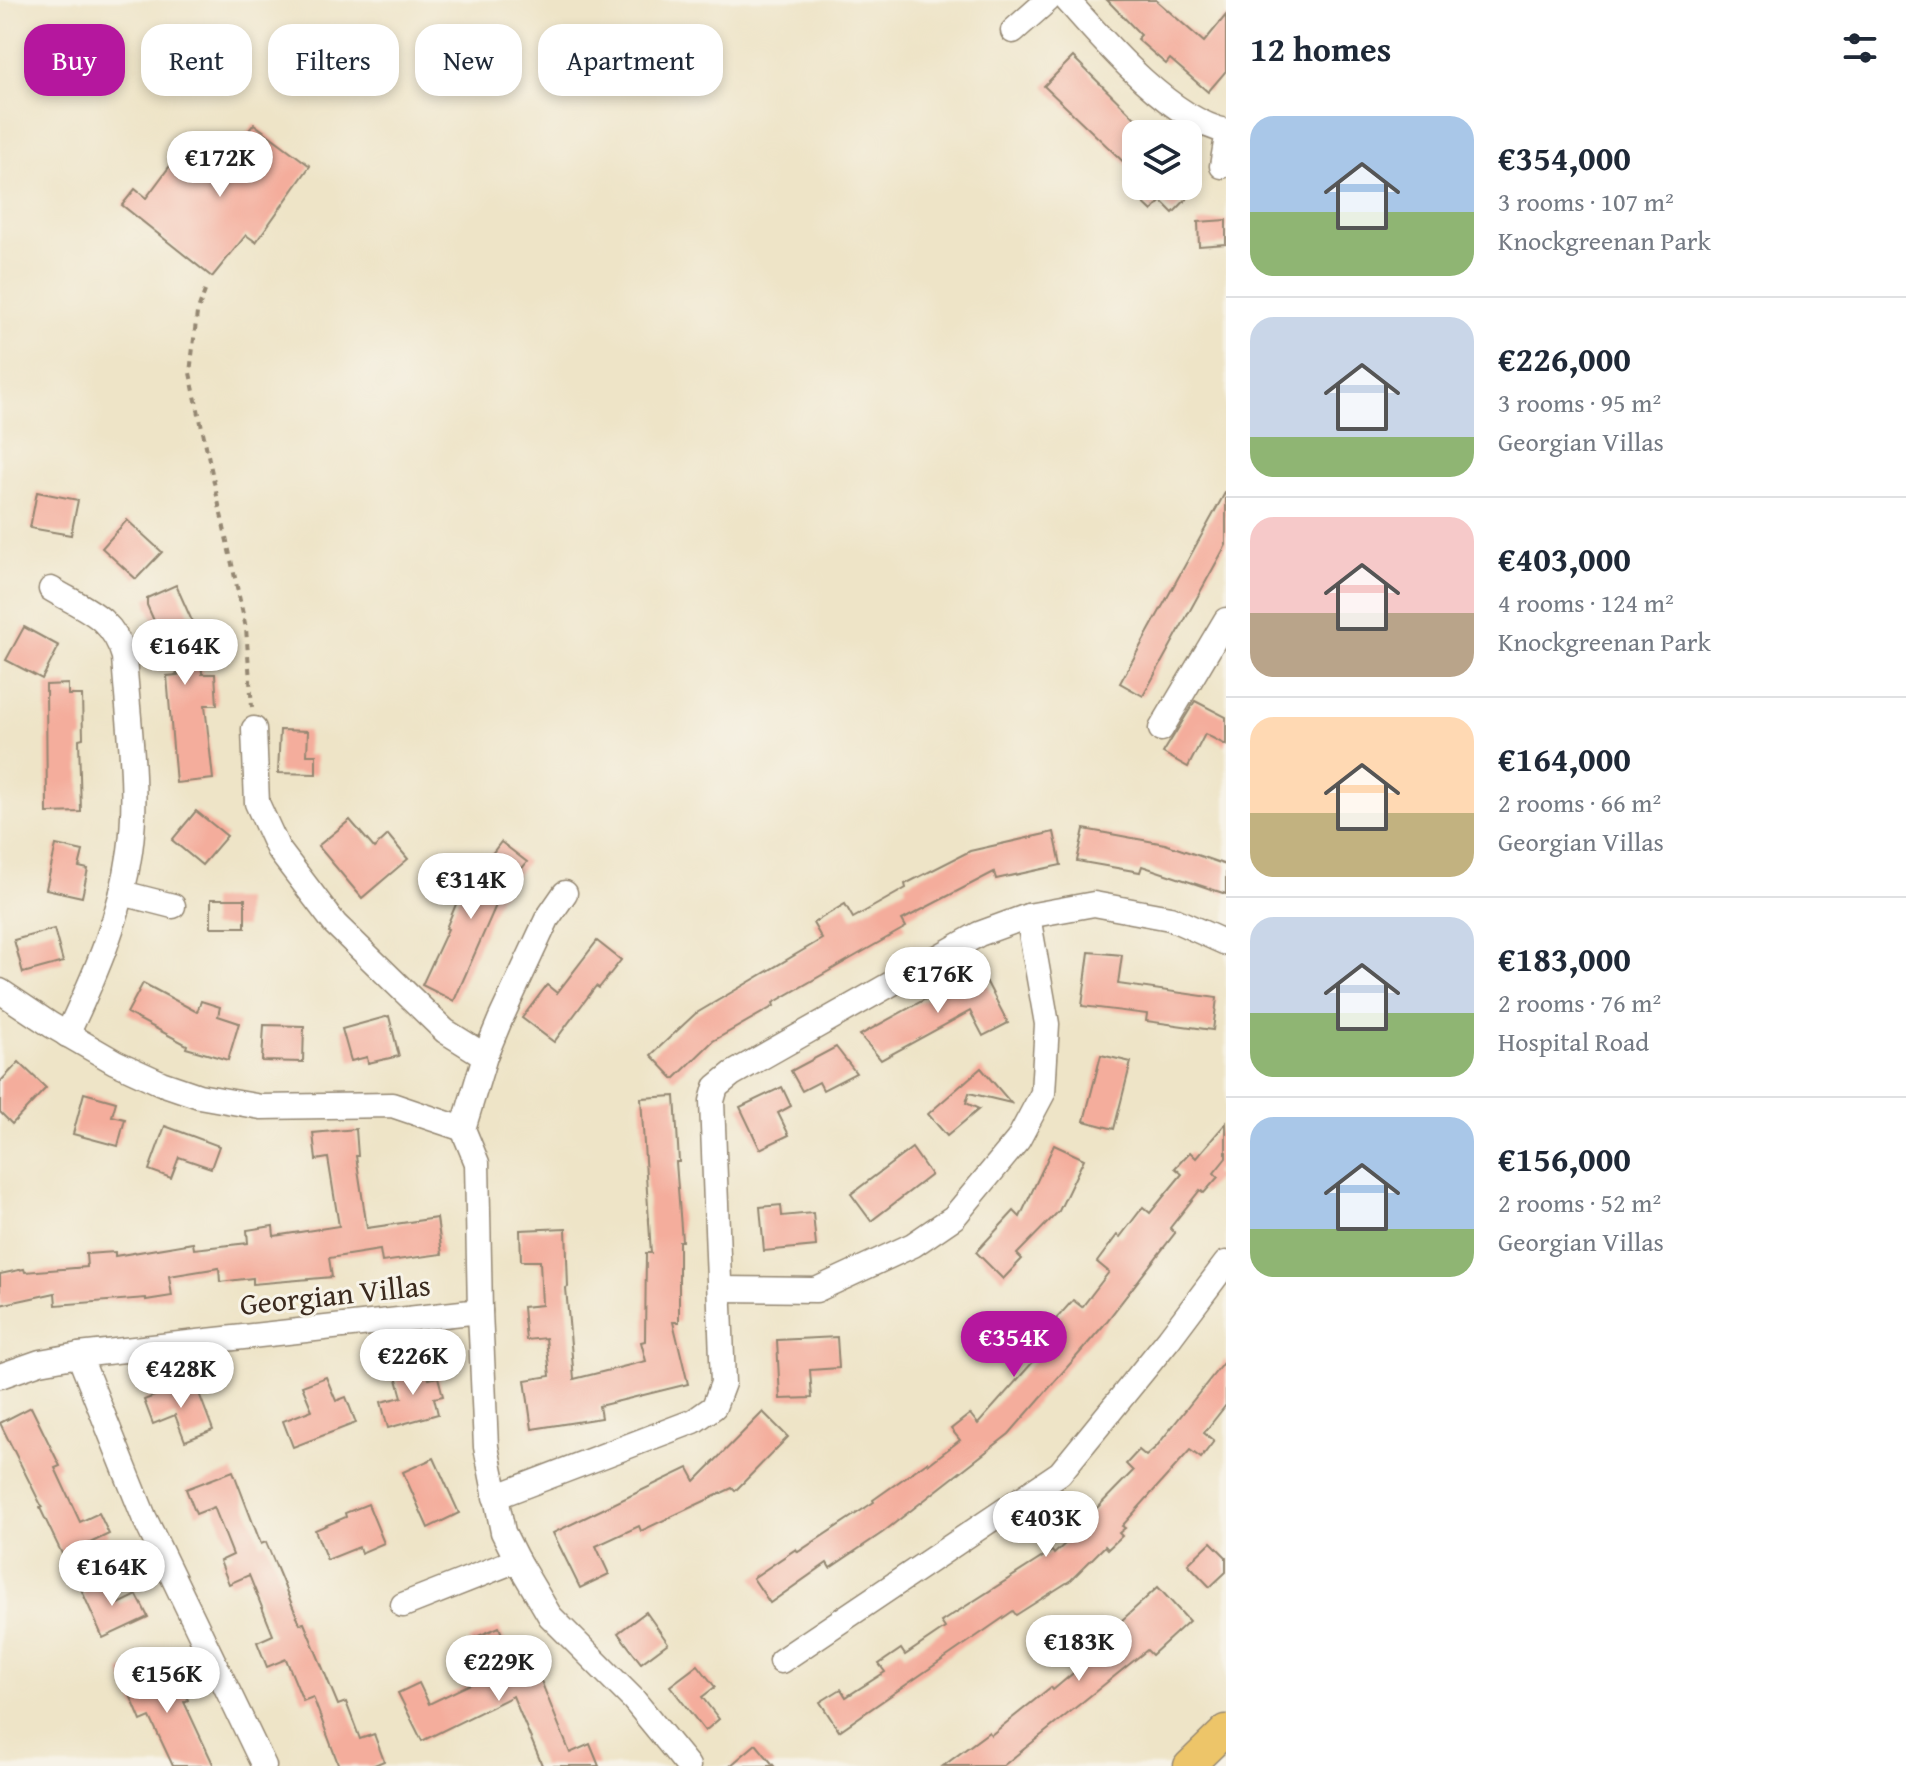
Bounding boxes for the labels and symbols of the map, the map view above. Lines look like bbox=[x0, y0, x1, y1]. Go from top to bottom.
pin: €172K bbox=[164, 131, 276, 199]
pin: €164K bbox=[129, 619, 241, 687]
pin: €314K bbox=[415, 853, 527, 921]
pin: €176K bbox=[882, 947, 994, 1015]
street label: Georgian Villas bbox=[238, 1262, 432, 1326]
pin: €354K bbox=[958, 1311, 1070, 1379]
pin: €226K bbox=[357, 1329, 469, 1397]
pin: €428K bbox=[125, 1342, 237, 1410]
pin: €403K bbox=[990, 1491, 1102, 1559]
pin: €164K bbox=[56, 1540, 168, 1608]
pin: €183K bbox=[1023, 1615, 1135, 1683]
pin: €229K bbox=[443, 1635, 555, 1703]
pin: €156K bbox=[111, 1647, 223, 1715]

